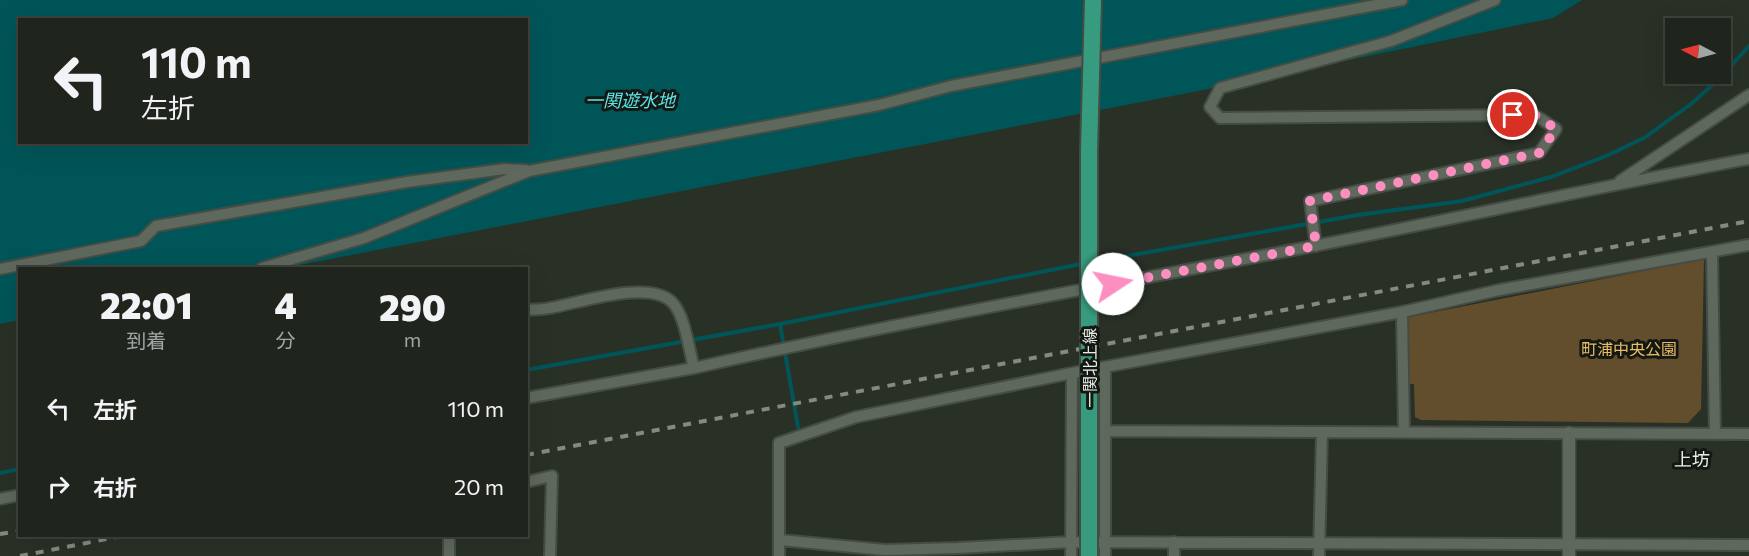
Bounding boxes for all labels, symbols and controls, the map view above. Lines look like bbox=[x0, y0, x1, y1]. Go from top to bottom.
north arrow bbox=[1665, 18, 1731, 84]
map controls bbox=[1665, 18, 1731, 84]
text: 110 m bbox=[141, 35, 252, 87]
icon: left bbox=[42, 42, 120, 120]
water label: 一関遊水地 bbox=[585, 89, 677, 111]
pin bbox=[1487, 89, 1538, 140]
text: 左折 bbox=[141, 91, 195, 124]
icon: arrive bbox=[1496, 98, 1529, 131]
position arrow bbox=[1081, 252, 1145, 316]
text: 22:01 bbox=[100, 282, 193, 326]
text: 4 bbox=[275, 282, 297, 326]
text: 290 bbox=[379, 284, 446, 328]
text: m bbox=[404, 327, 421, 351]
text: 到着 bbox=[126, 328, 166, 352]
text: 分 bbox=[276, 328, 296, 352]
street label: 一関北上線 bbox=[1080, 328, 1099, 408]
park label: 町浦中央公園 bbox=[1581, 339, 1677, 358]
icon: left bbox=[42, 392, 75, 425]
text: 110 m bbox=[447, 395, 504, 422]
text: 左折 bbox=[93, 396, 137, 423]
district label: 上坊 bbox=[1674, 448, 1710, 470]
icon: right bbox=[42, 470, 75, 503]
text: 20 m bbox=[454, 473, 504, 500]
text: 右折 bbox=[93, 474, 137, 501]

